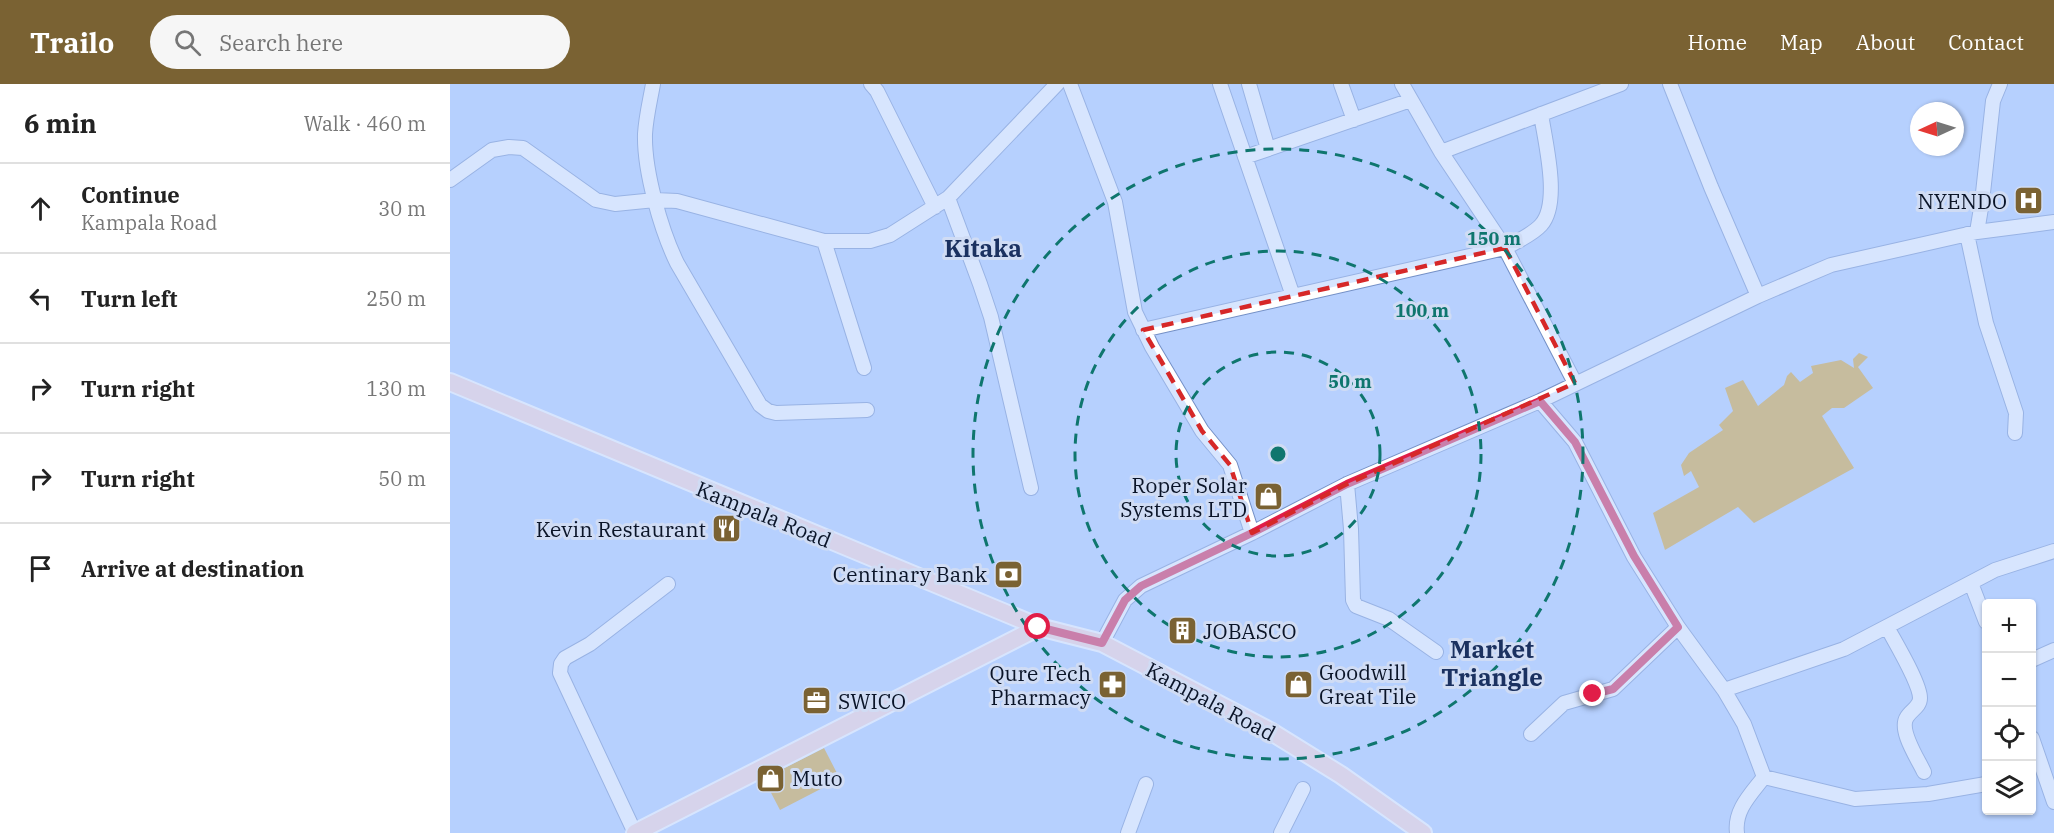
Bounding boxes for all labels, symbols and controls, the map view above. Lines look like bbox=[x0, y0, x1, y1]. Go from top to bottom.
search box bbox=[150, 15, 570, 69]
text: Trailo bbox=[30, 24, 114, 61]
icon: search bbox=[171, 26, 204, 59]
text: Search here bbox=[219, 28, 343, 57]
text: Home bbox=[1687, 28, 1747, 56]
text: Map bbox=[1780, 28, 1823, 56]
text: About bbox=[1856, 28, 1915, 56]
text: Contact bbox=[1948, 28, 2024, 56]
north arrow bbox=[1910, 102, 1964, 156]
text: 6 min bbox=[24, 106, 97, 140]
text: Walk · 460 m bbox=[304, 110, 426, 137]
text: Continue bbox=[81, 180, 180, 209]
hospital icon: NYENDO bbox=[2012, 185, 2044, 217]
place label: NYENDO bbox=[1917, 187, 2007, 215]
icon: ahead bbox=[24, 192, 57, 225]
text: 30 m bbox=[378, 195, 426, 222]
text: Kampala Road bbox=[81, 209, 217, 236]
text: 150 m bbox=[1467, 227, 1522, 250]
district label: Kitaka bbox=[944, 232, 1022, 264]
icon: left bbox=[24, 282, 57, 315]
text: Turn left bbox=[81, 284, 177, 313]
text: 250 m bbox=[366, 285, 426, 312]
text: 100 m bbox=[1395, 299, 1450, 322]
text: 50 m bbox=[1328, 370, 1372, 393]
icon: right bbox=[24, 372, 57, 405]
text: Turn right bbox=[81, 374, 195, 403]
text: 130 m bbox=[366, 375, 426, 402]
centre of rings bbox=[1268, 444, 1288, 464]
icon: right bbox=[24, 462, 57, 495]
text: Turn right bbox=[81, 464, 195, 493]
text: 50 m bbox=[378, 465, 426, 492]
place label: Roper Solar Systems LTD bbox=[1120, 471, 1248, 523]
street label: Kampala Road bbox=[692, 474, 836, 554]
shop icon: Roper Solar Systems LTD bbox=[1252, 481, 1284, 513]
restaurant icon: Kevin Restaurant bbox=[711, 513, 743, 545]
place label: Kevin Restaurant bbox=[536, 515, 706, 543]
icon: arrive bbox=[24, 552, 57, 585]
text: Arrive at destination bbox=[81, 554, 304, 583]
bank icon: Centinary Bank bbox=[992, 558, 1024, 590]
place label: Centinary Bank bbox=[833, 560, 988, 588]
map controls bbox=[1982, 599, 2036, 815]
button: + bbox=[1982, 599, 2036, 653]
route start bbox=[1024, 613, 1050, 639]
building icon: JOBASCO bbox=[1166, 615, 1198, 647]
place label: JOBASCO bbox=[1203, 617, 1296, 645]
district label: Market Triangle bbox=[1441, 633, 1543, 693]
button: − bbox=[1982, 653, 2036, 707]
street label: Kampala Road bbox=[1141, 655, 1281, 747]
place label: Goodwill Great Tile bbox=[1319, 658, 1416, 710]
place label: Qure Tech Pharmacy bbox=[990, 659, 1092, 711]
shop icon: Goodwill Great Tile bbox=[1282, 668, 1314, 700]
pharmacy icon: Qure Tech Pharmacy bbox=[1096, 669, 1128, 701]
route end bbox=[1579, 680, 1605, 706]
office icon: SWICO bbox=[801, 685, 833, 717]
place label: SWICO bbox=[838, 687, 906, 715]
button: locate bbox=[1982, 707, 2036, 761]
button: layers bbox=[1982, 761, 2036, 815]
shop icon: Muto bbox=[755, 762, 787, 794]
place label: Muto bbox=[792, 764, 843, 792]

